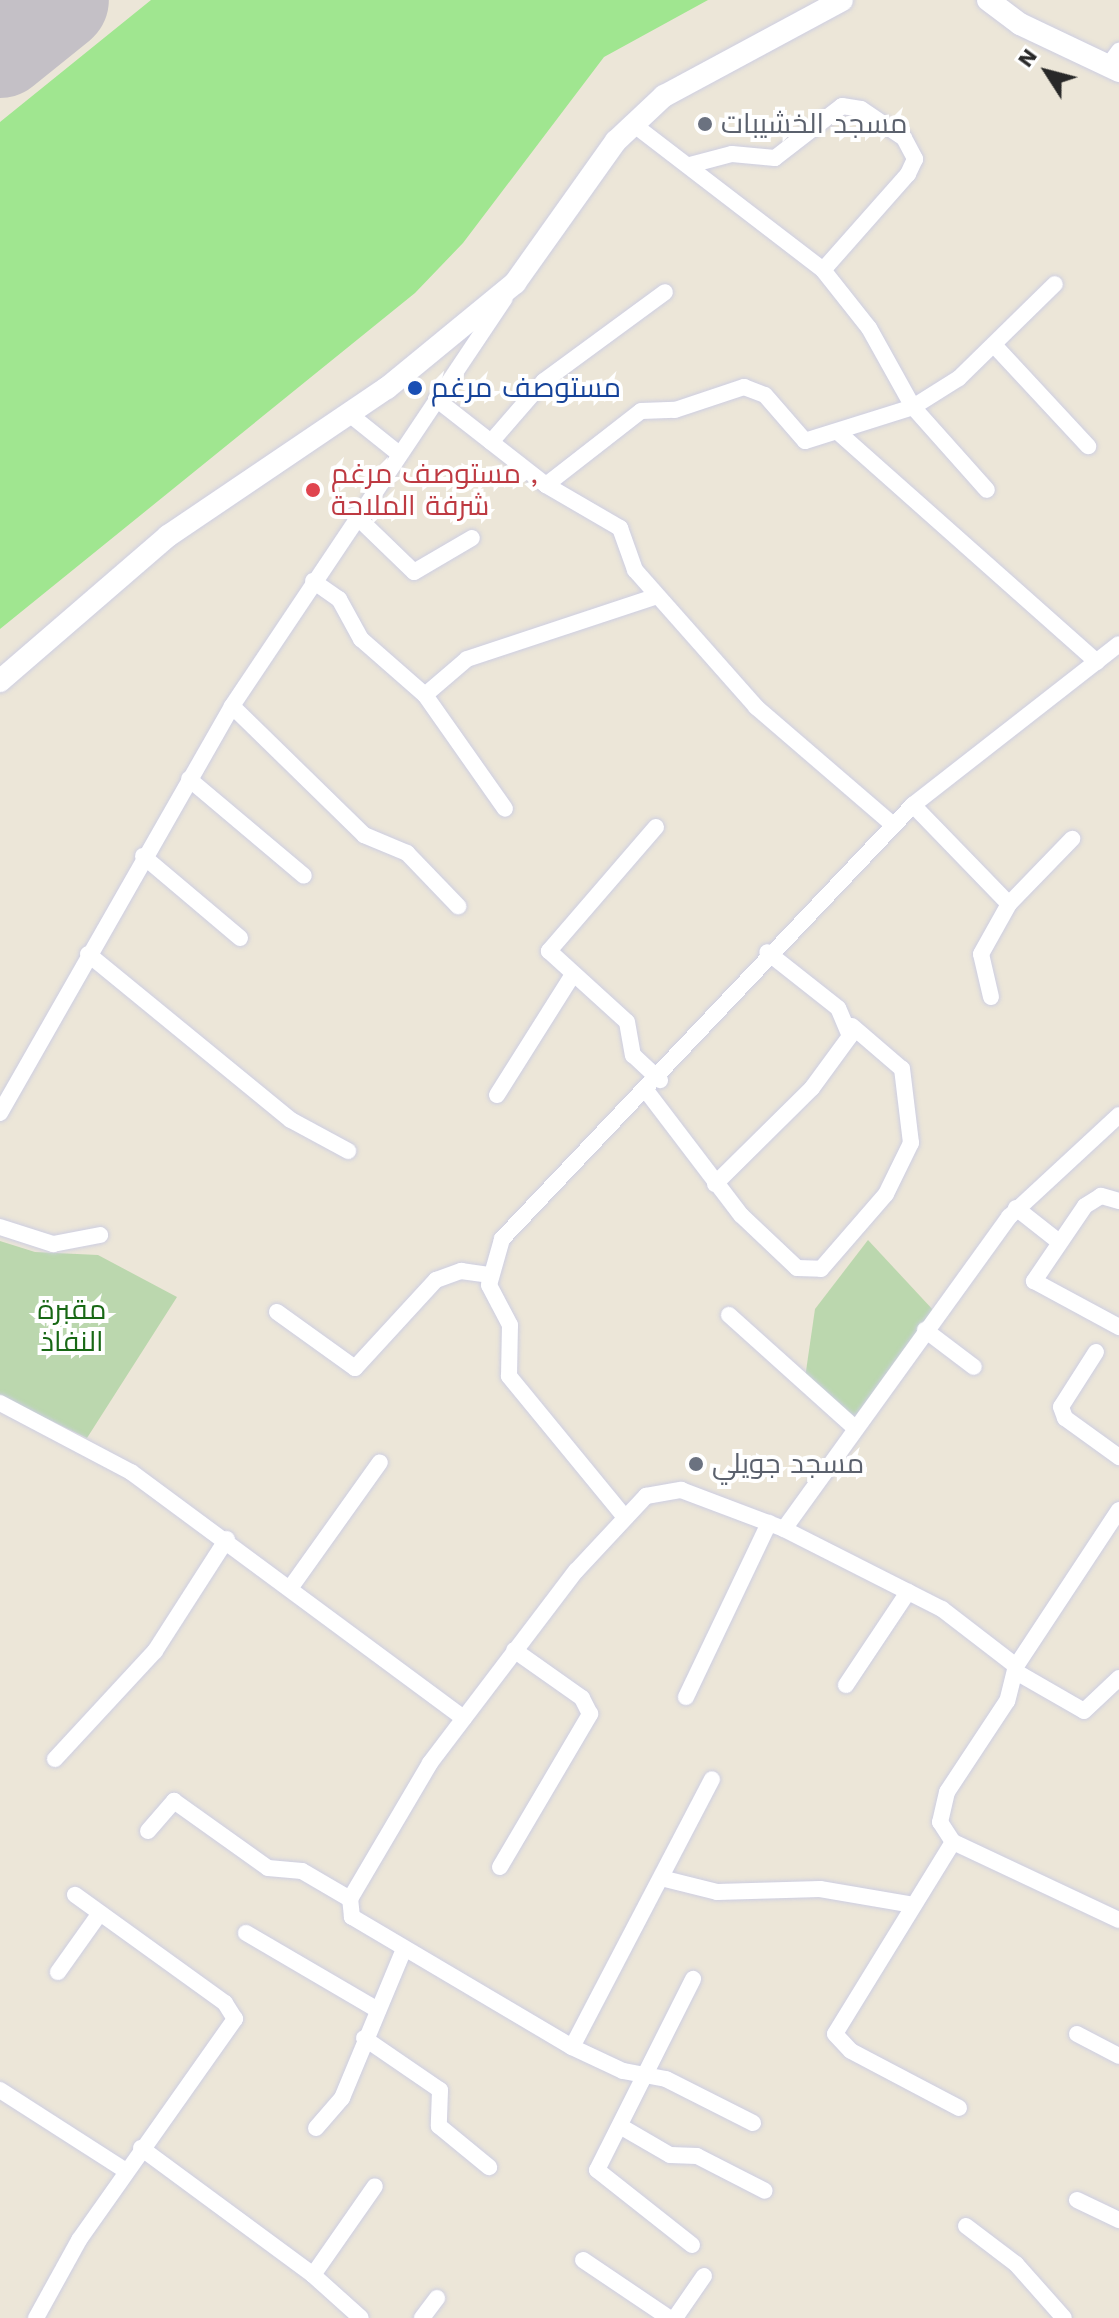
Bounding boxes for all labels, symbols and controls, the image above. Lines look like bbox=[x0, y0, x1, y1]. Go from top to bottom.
north arrow bbox=[1007, 32, 1087, 112]
text: N bbox=[1012, 44, 1042, 72]
place label: مسجد الخشيبات bbox=[721, 107, 908, 141]
marker: مسجد الخشيبات bbox=[696, 115, 714, 133]
place label: مستوصف مرغم bbox=[431, 371, 621, 405]
marker: مستوصف مرغم bbox=[406, 379, 424, 397]
place label: مستوصف مرغم , شرفة الملاحة bbox=[331, 457, 538, 523]
marker: مستوصف مرغم , شرفة الملاحة bbox=[302, 479, 324, 501]
park label: مقبرة النفاذ bbox=[38, 1293, 106, 1359]
place label: مسجد جويلي bbox=[712, 1447, 864, 1481]
marker: مسجد جويلي bbox=[687, 1455, 705, 1473]

